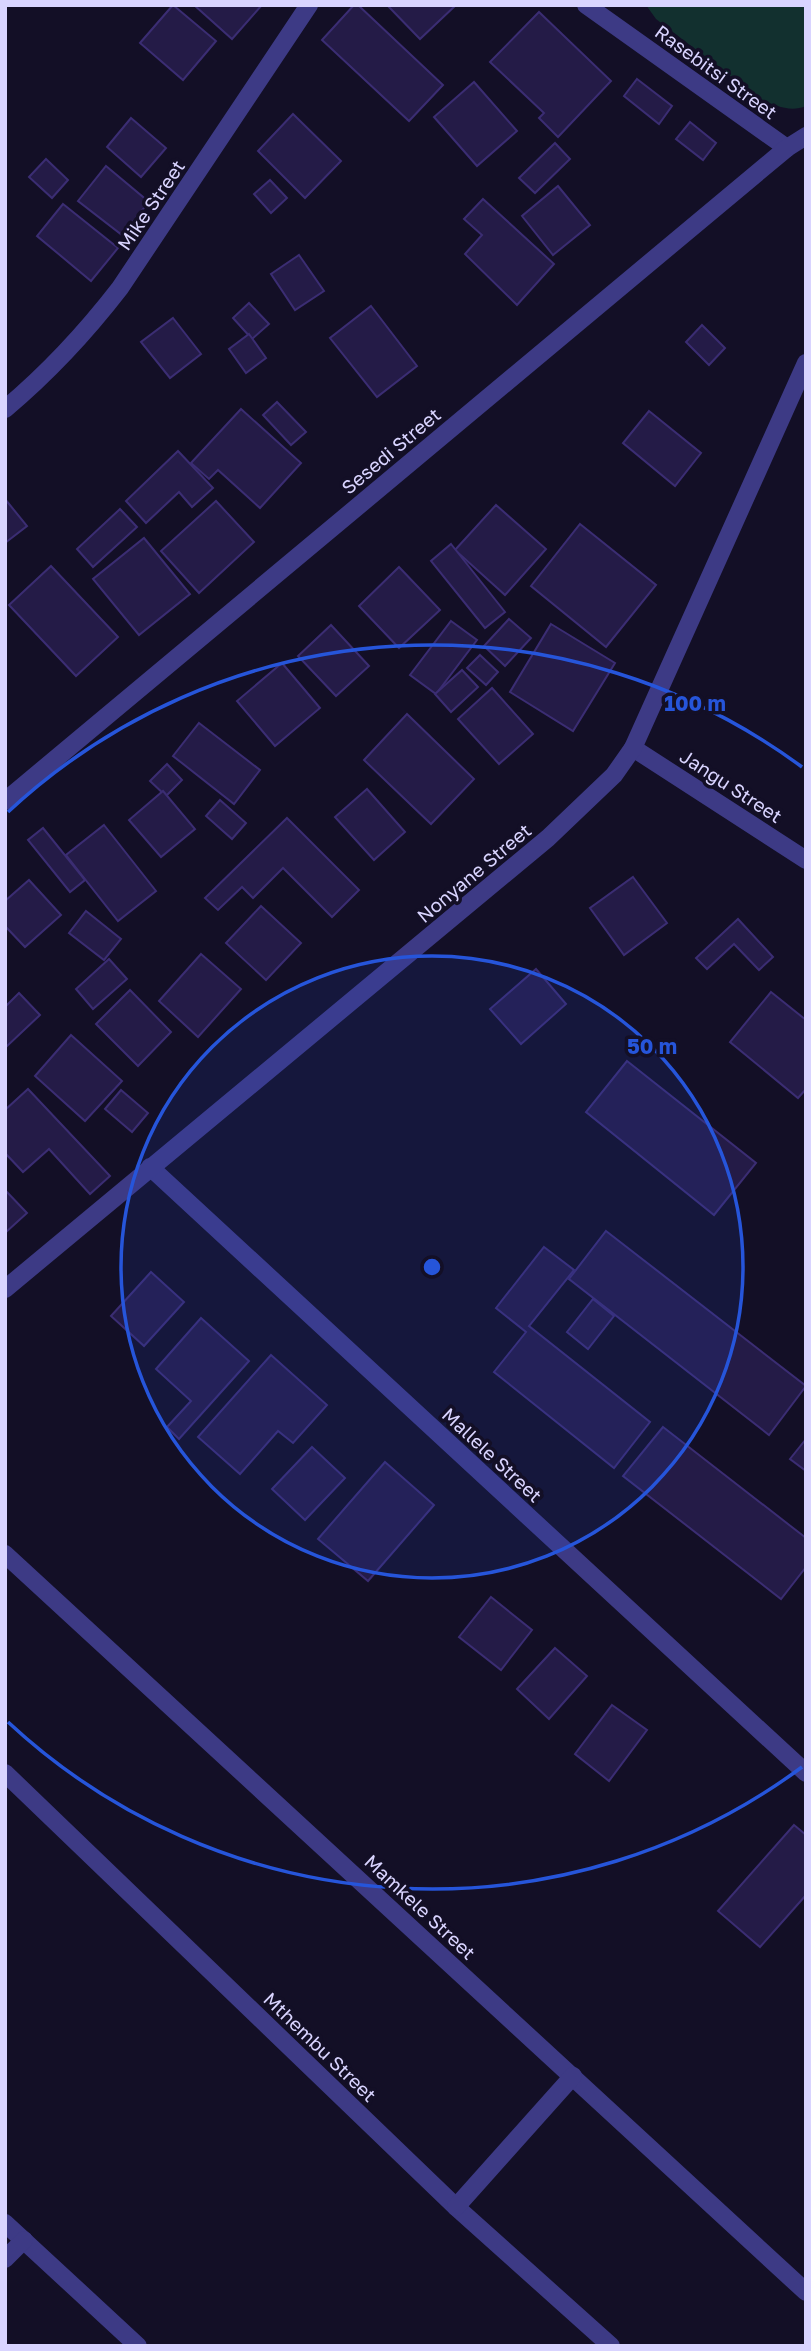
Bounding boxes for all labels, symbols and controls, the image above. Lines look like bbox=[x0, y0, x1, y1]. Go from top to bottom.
street label: Rasebitsi Street bbox=[651, 20, 782, 124]
street label: Mike Street bbox=[112, 155, 189, 254]
street label: Sesedi Street bbox=[337, 403, 445, 499]
text: 100 m bbox=[664, 690, 726, 716]
street label: Jangu Street bbox=[676, 744, 787, 827]
street label: Nonyane Street bbox=[412, 818, 535, 927]
text: 50 m bbox=[627, 1033, 677, 1059]
centre of rings bbox=[420, 1255, 444, 1279]
street label: Mallele Street bbox=[438, 1403, 547, 1507]
street label: Mamkele Street bbox=[360, 1849, 481, 1964]
street label: Mthembu Street bbox=[259, 1987, 381, 2106]

